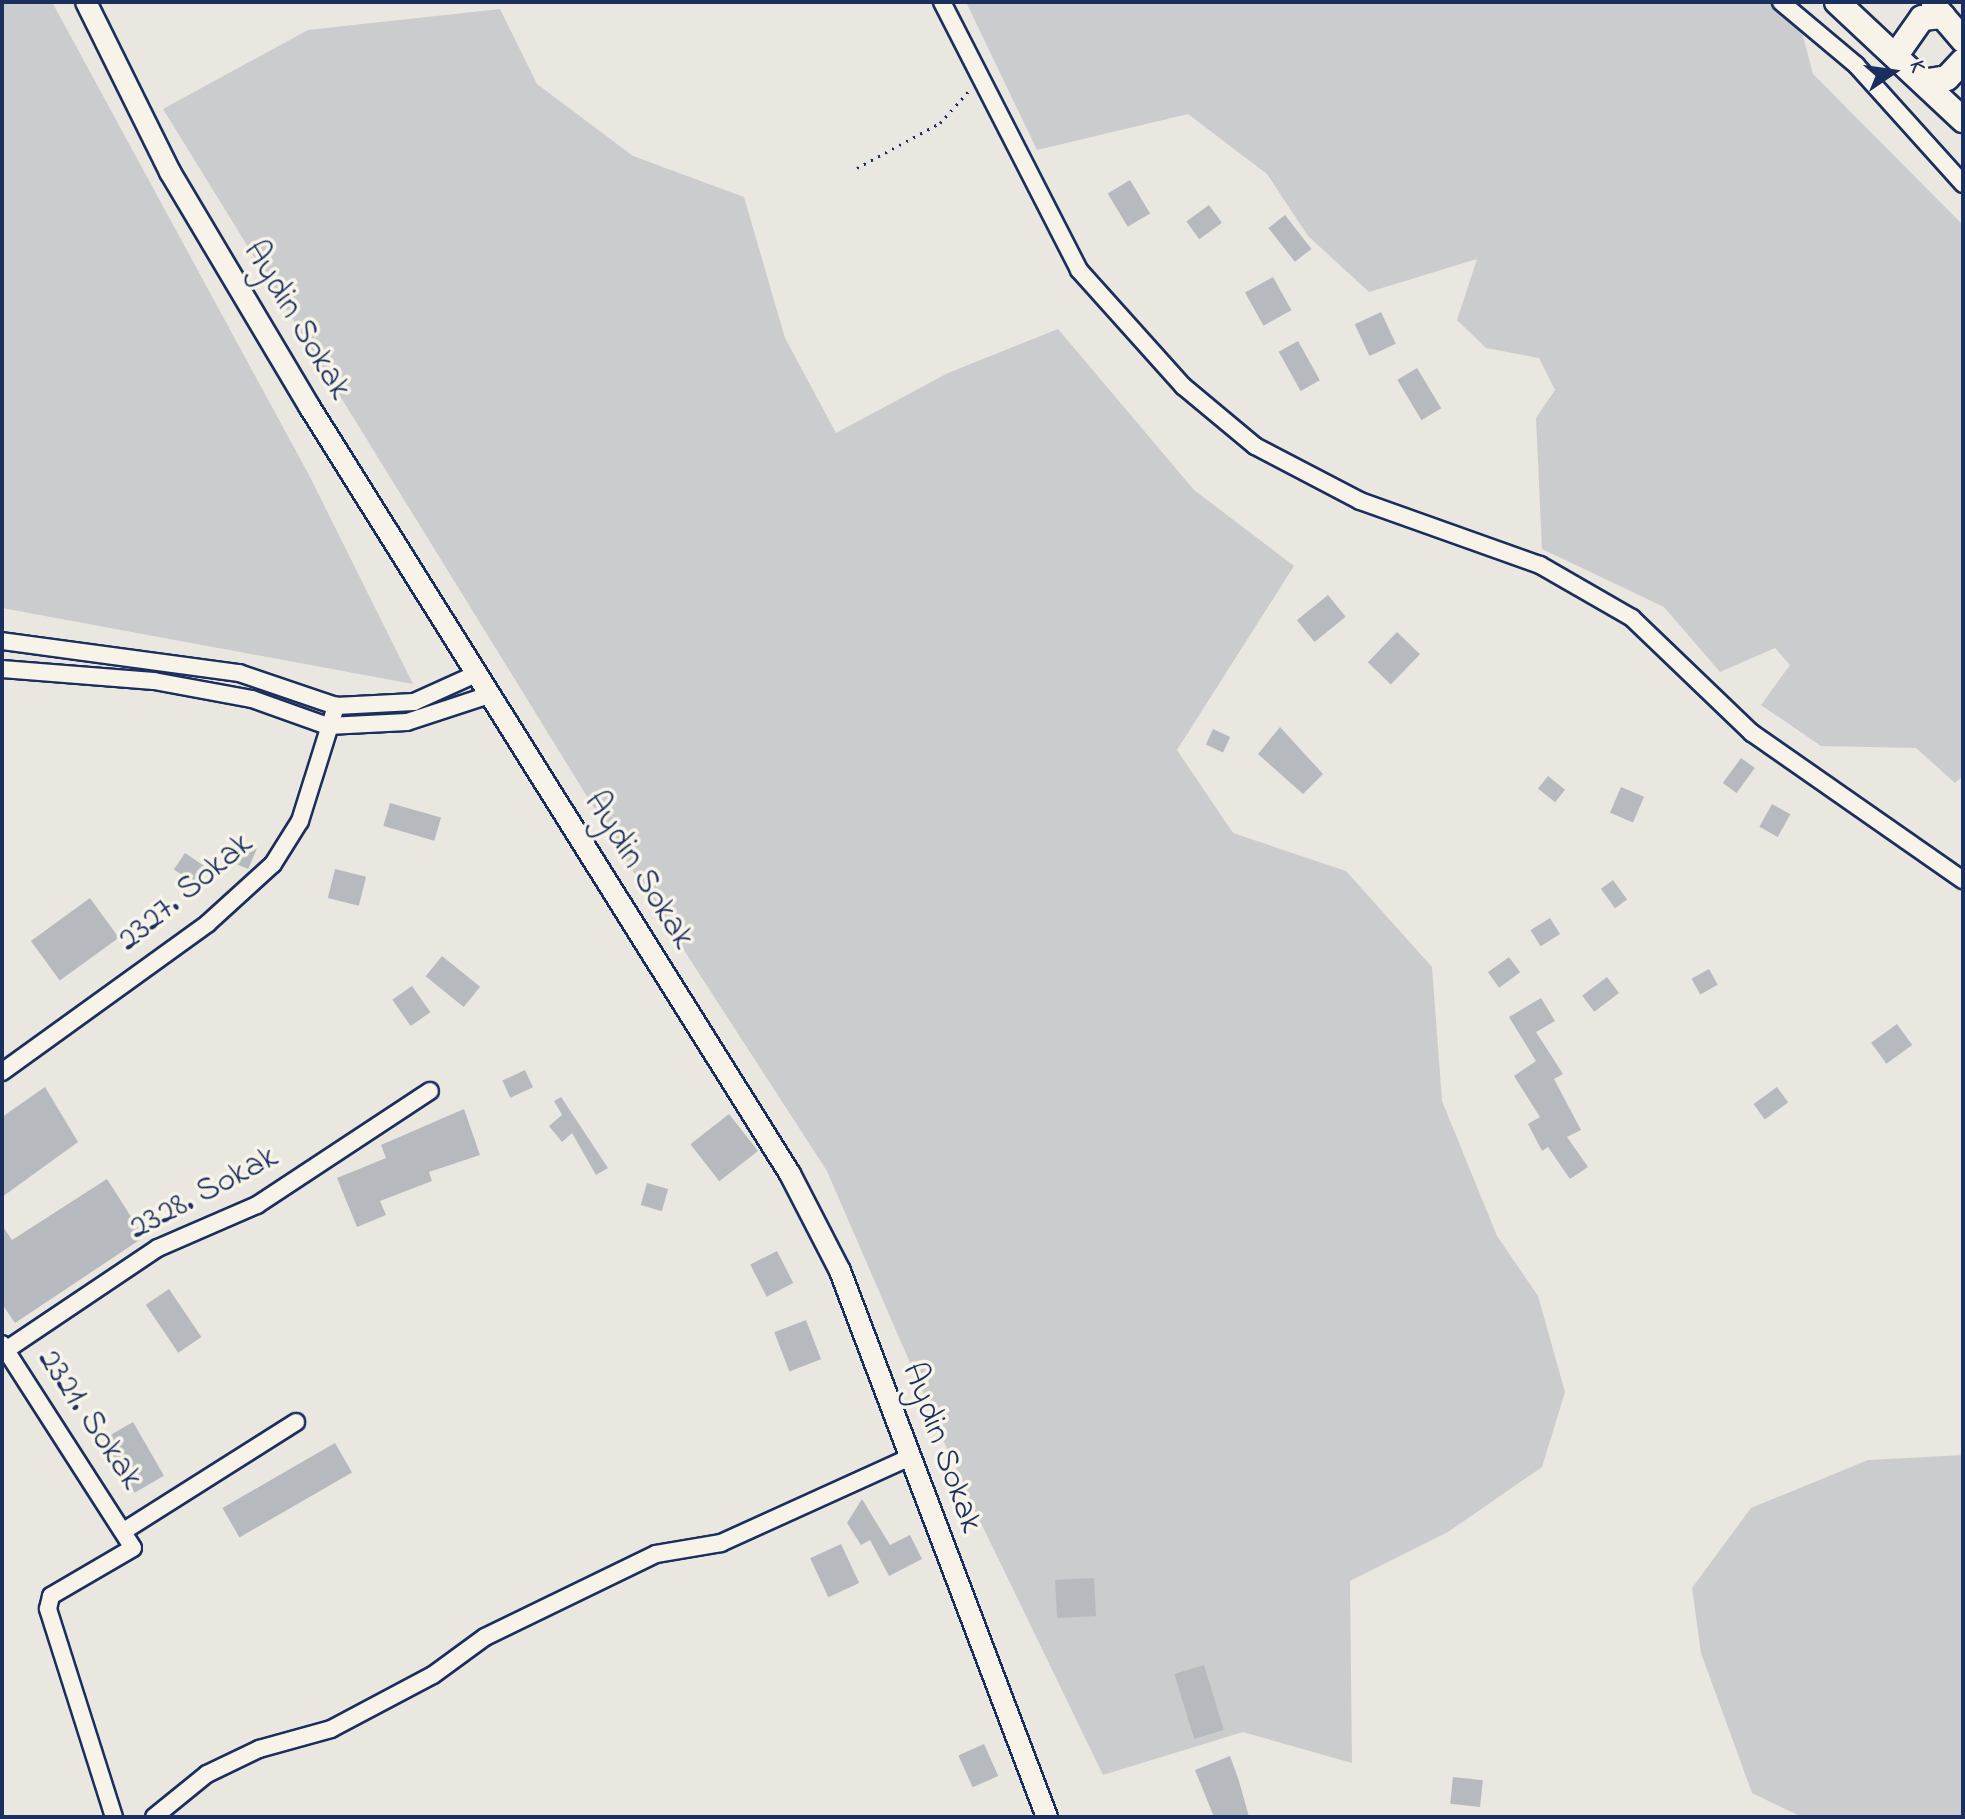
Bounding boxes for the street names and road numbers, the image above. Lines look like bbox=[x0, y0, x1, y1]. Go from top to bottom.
street label: Aydin Sokak bbox=[233, 234, 359, 408]
street label: Aydin Sokak bbox=[574, 785, 702, 957]
street label: 2327. Sokak bbox=[110, 825, 262, 961]
street label: 2328. Sokak bbox=[123, 1138, 285, 1250]
street label: 2321. Sokak bbox=[27, 1342, 151, 1498]
street label: Aydin Sokak bbox=[891, 1357, 991, 1539]

